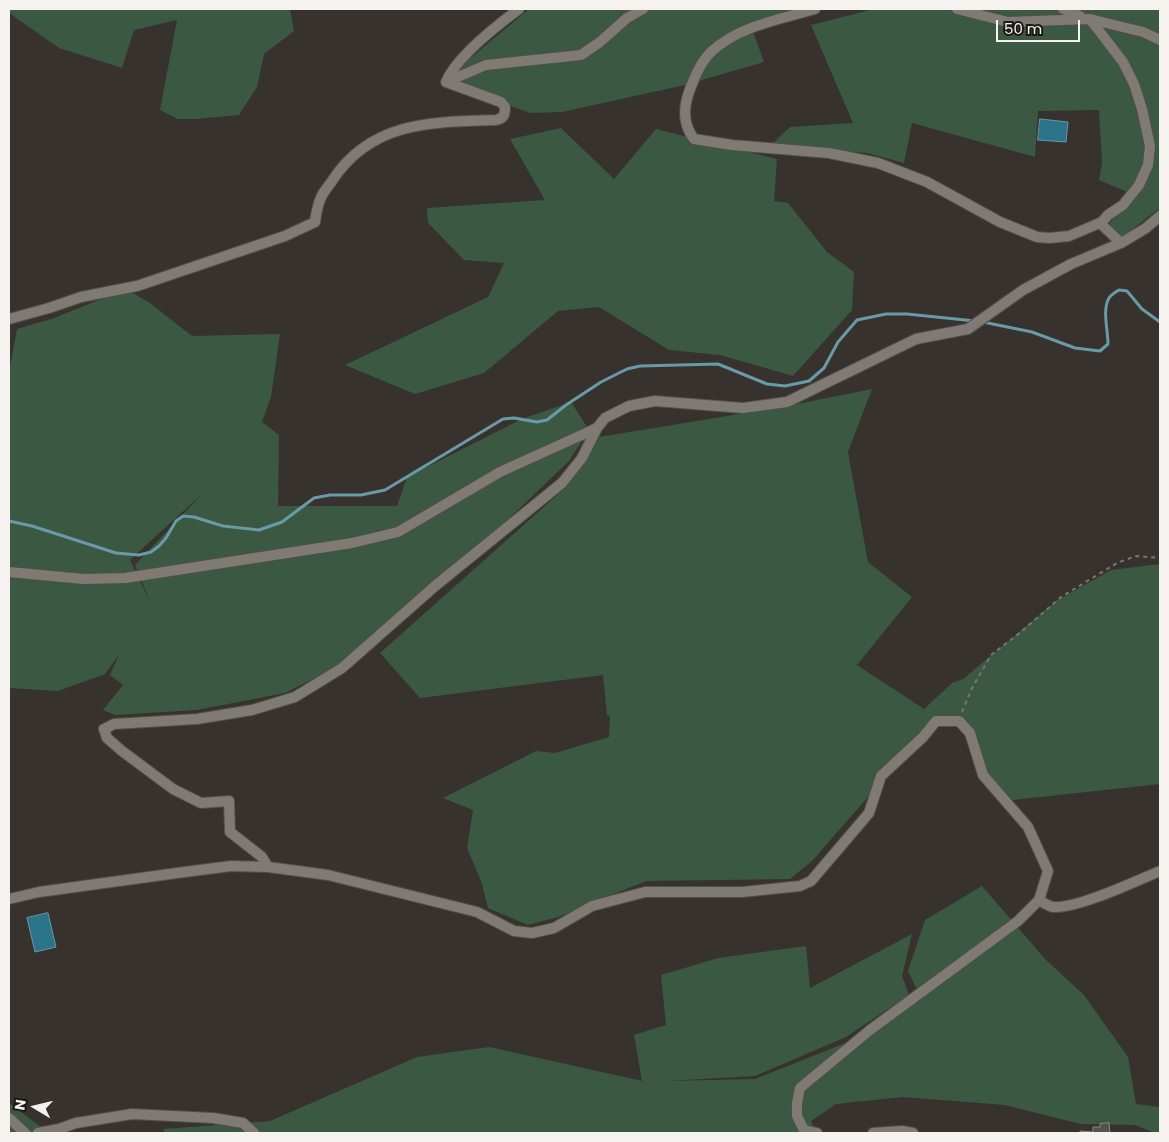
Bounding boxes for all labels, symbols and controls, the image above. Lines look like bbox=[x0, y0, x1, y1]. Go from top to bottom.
scale bar bbox=[999, 10, 1083, 42]
text: 50 m bbox=[1004, 18, 1042, 39]
north arrow bbox=[10, 1082, 60, 1132]
text: N bbox=[9, 1098, 31, 1111]

